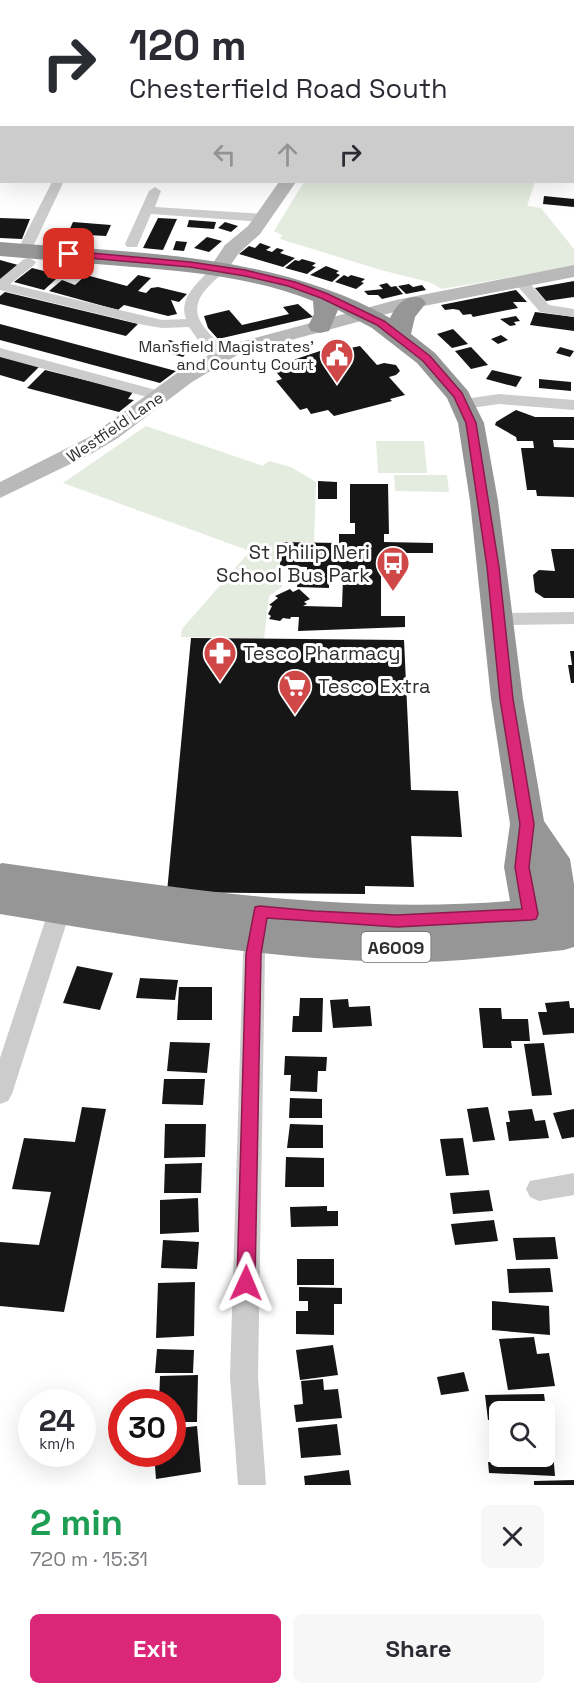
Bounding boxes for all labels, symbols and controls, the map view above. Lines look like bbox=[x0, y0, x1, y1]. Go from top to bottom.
text: 120 m bbox=[129, 19, 247, 72]
icon: right bbox=[30, 24, 108, 102]
text: Chesterfield Road South bbox=[129, 71, 448, 106]
icon: left bbox=[208, 138, 241, 171]
icon: ahead bbox=[271, 138, 304, 171]
icon: right bbox=[334, 138, 367, 171]
pin bbox=[43, 228, 94, 279]
icon: arrive bbox=[52, 237, 85, 270]
place label: Mansfield Magistrates' and County Court bbox=[139, 336, 314, 375]
public building icon: Mansfield Magistrates' and County Court bbox=[319, 337, 355, 384]
street label: Westfield Lane bbox=[63, 387, 167, 467]
place label: St Philip Neri School Bus Park bbox=[216, 539, 370, 588]
bus stop icon: St Philip Neri School Bus Park bbox=[375, 545, 411, 592]
pharmacy icon: Tesco Pharmacy bbox=[202, 635, 238, 682]
place label: Tesco Pharmacy bbox=[243, 640, 401, 666]
supermarket icon: Tesco Extra bbox=[277, 668, 313, 715]
place label: Tesco Extra bbox=[318, 673, 431, 699]
road number: A6009 bbox=[362, 932, 430, 962]
position arrow bbox=[214, 1251, 278, 1315]
speed limit sign: 30 bbox=[108, 1389, 186, 1467]
text: 24 bbox=[39, 1401, 75, 1440]
map controls bbox=[489, 1401, 555, 1467]
button: search bbox=[489, 1401, 555, 1467]
text: km/h bbox=[39, 1434, 75, 1453]
text: 2 min bbox=[30, 1500, 123, 1546]
button: close bbox=[481, 1505, 544, 1568]
text: 720 m · 15:31 bbox=[30, 1546, 148, 1572]
button: Exit bbox=[30, 1614, 281, 1683]
button: Share bbox=[293, 1614, 544, 1683]

